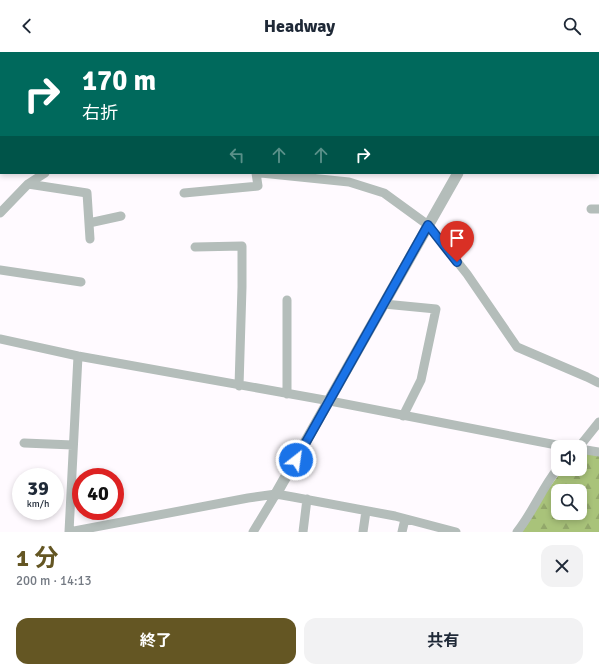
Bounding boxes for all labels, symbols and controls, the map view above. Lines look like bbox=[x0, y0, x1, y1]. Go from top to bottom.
icon: back bbox=[16, 15, 38, 37]
text: Headway bbox=[264, 15, 335, 37]
icon: search bbox=[561, 15, 583, 37]
text: 170 m bbox=[82, 64, 156, 98]
icon: right bbox=[16, 68, 68, 120]
text: 右折 bbox=[82, 102, 118, 124]
icon: left bbox=[226, 144, 248, 166]
icon: ahead bbox=[268, 144, 290, 166]
icon: ahead bbox=[310, 144, 332, 166]
icon: right bbox=[352, 144, 374, 166]
pin bbox=[440, 221, 474, 262]
icon: arrive bbox=[446, 227, 468, 249]
position arrow bbox=[275, 439, 317, 481]
map controls bbox=[551, 440, 587, 520]
button: sound bbox=[551, 440, 587, 476]
speed limit sign: 40 bbox=[72, 468, 124, 520]
text: 39 bbox=[27, 476, 49, 501]
button: search bbox=[551, 484, 587, 520]
text: km/h bbox=[27, 498, 49, 510]
text: 1 分 bbox=[16, 543, 58, 573]
button: close bbox=[541, 545, 583, 587]
text: 200 m · 14:13 bbox=[16, 573, 92, 589]
button: 終了 bbox=[16, 618, 296, 664]
button: 共有 bbox=[304, 618, 583, 664]

